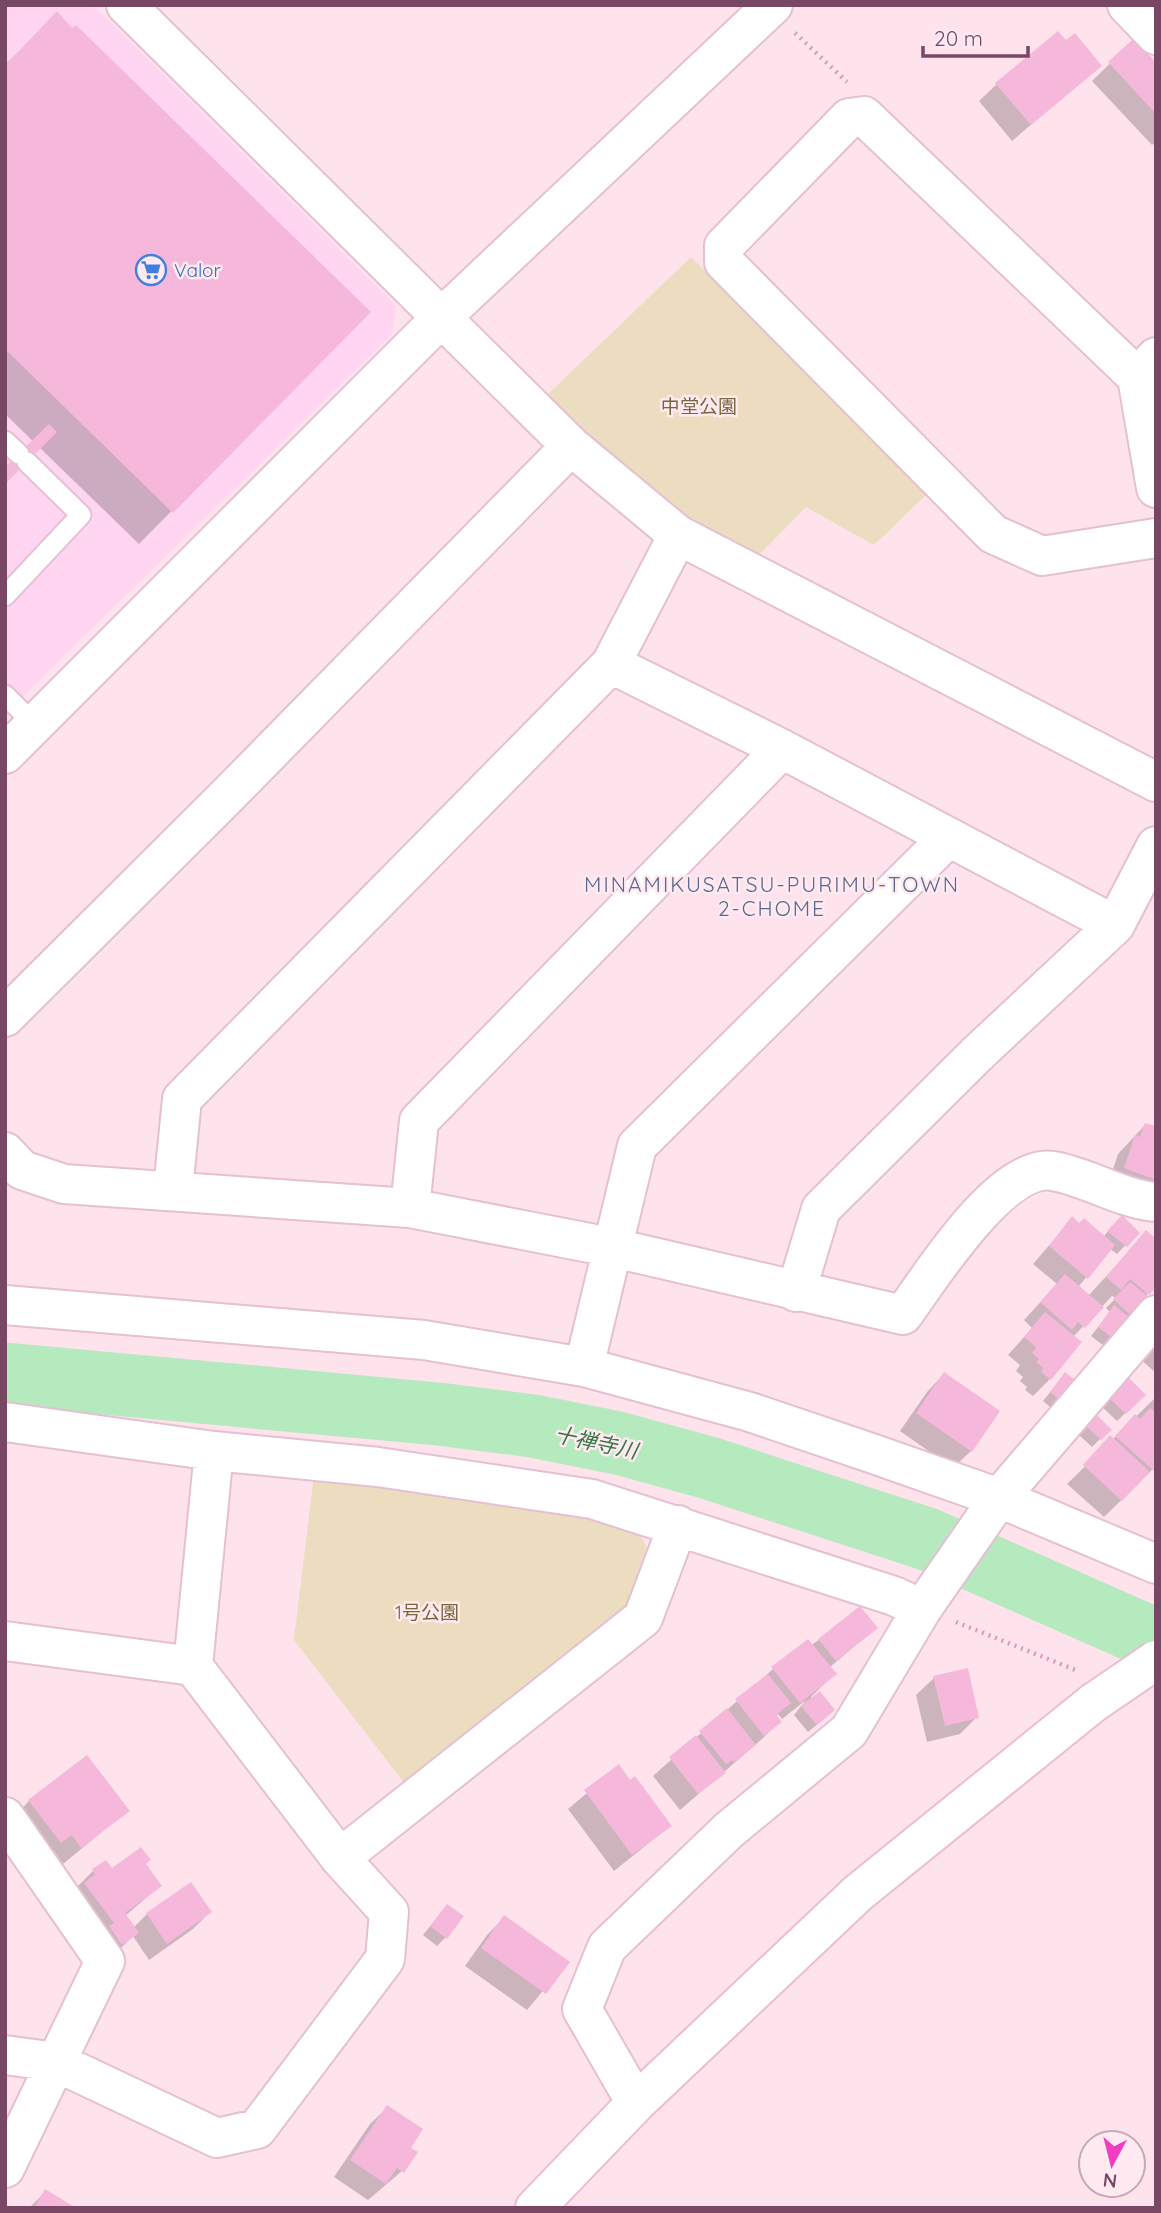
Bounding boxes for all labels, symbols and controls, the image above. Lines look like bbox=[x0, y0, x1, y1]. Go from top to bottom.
scale bar bbox=[923, 14, 1028, 58]
text: 20 m bbox=[934, 25, 983, 51]
supermarket icon: Valor bbox=[134, 253, 168, 287]
place label: Valor bbox=[174, 258, 222, 282]
park label: 中堂公園 bbox=[661, 394, 737, 418]
district label: MINAMIKUSATSU-PURIMU-TOWN 2-CHOME bbox=[584, 871, 960, 921]
water label: 十禅寺川 bbox=[552, 1421, 642, 1464]
park label: 1号公園 bbox=[395, 1600, 459, 1624]
north arrow bbox=[1077, 2129, 1147, 2199]
text: N bbox=[1102, 2168, 1118, 2194]

